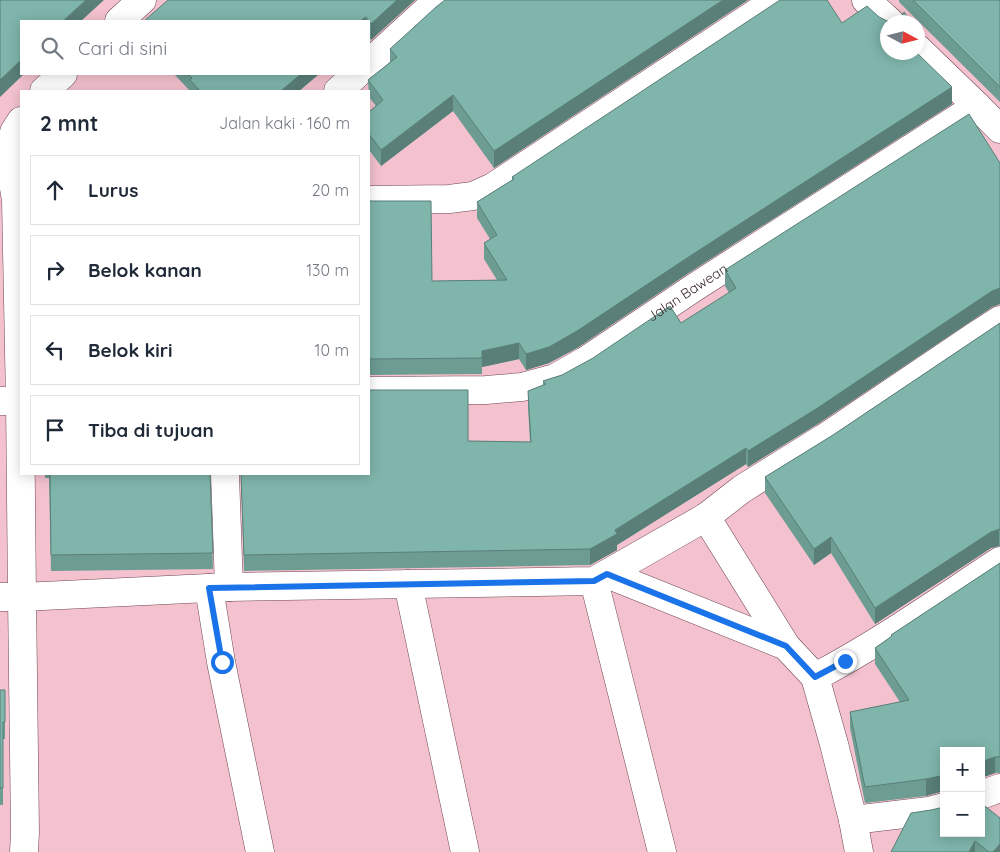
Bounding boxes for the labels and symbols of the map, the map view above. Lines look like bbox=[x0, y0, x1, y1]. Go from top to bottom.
north arrow bbox=[880, 15, 925, 60]
street label: Jalan Bawean bbox=[644, 259, 731, 326]
route end bbox=[834, 650, 857, 673]
route start bbox=[211, 651, 234, 674]

